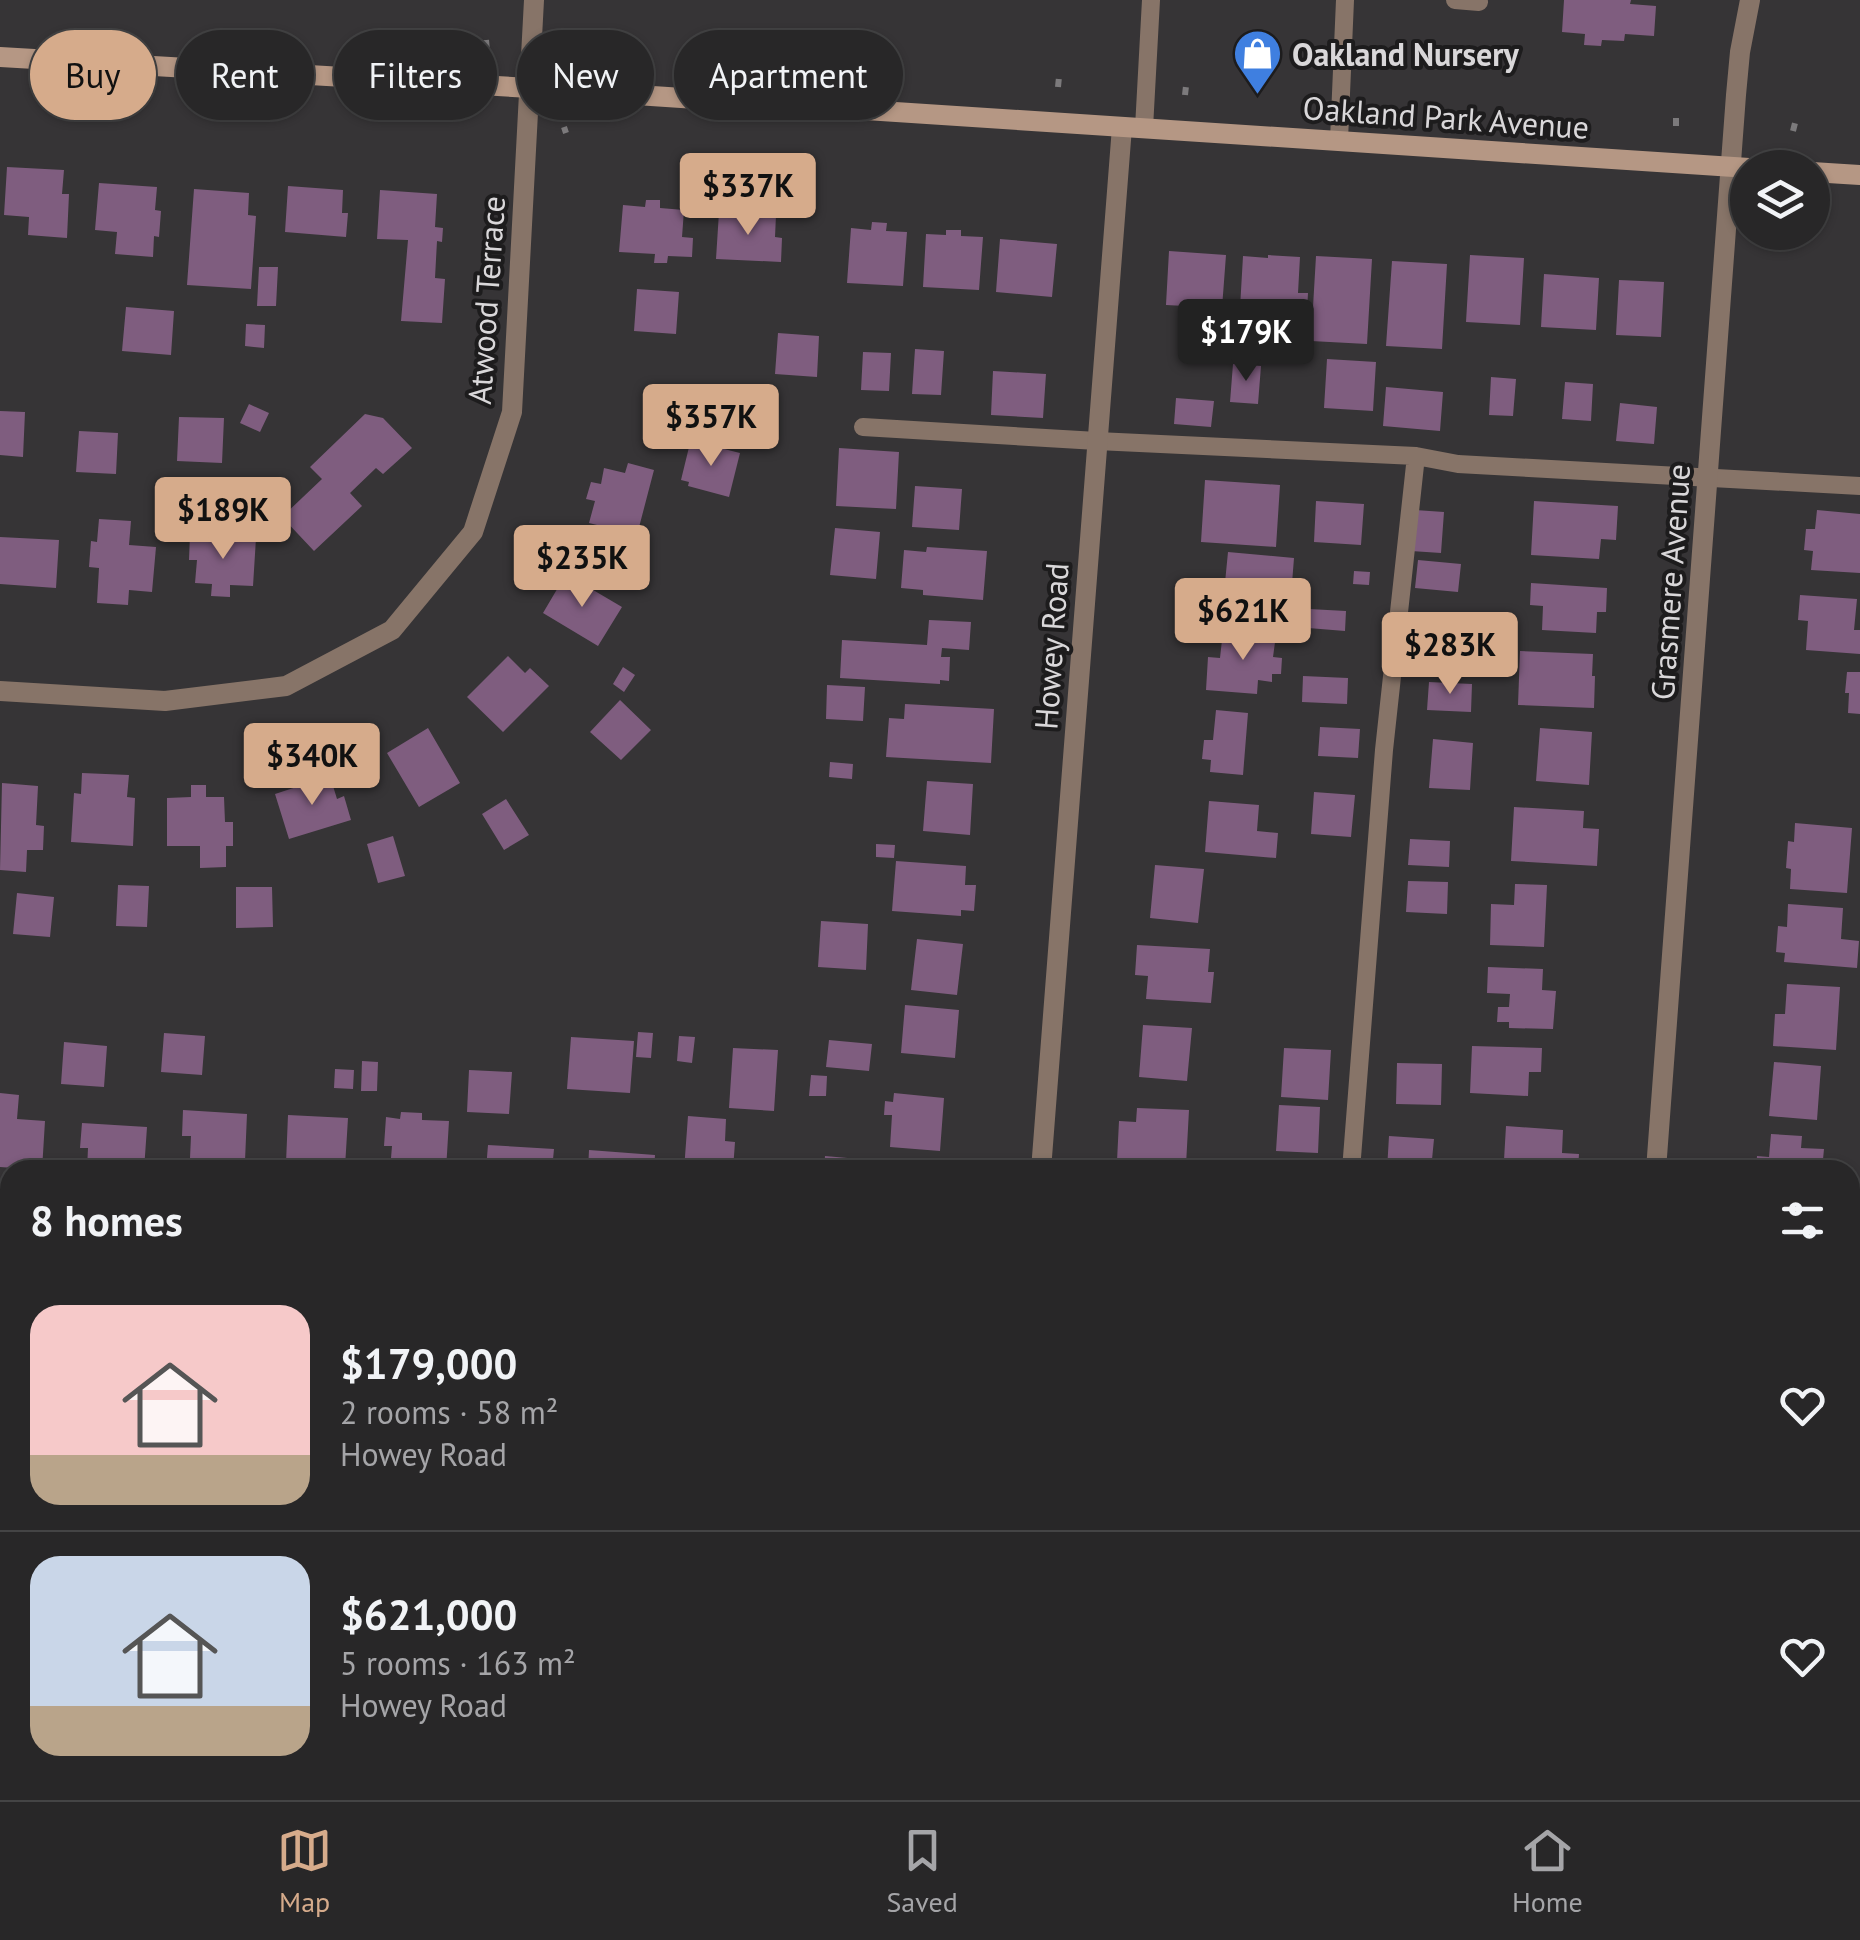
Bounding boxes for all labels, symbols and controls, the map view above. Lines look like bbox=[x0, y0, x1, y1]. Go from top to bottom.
shop icon: Oakland Nursery bbox=[1231, 28, 1283, 96]
chip: Buy bbox=[30, 30, 156, 120]
chip: Rent bbox=[176, 30, 314, 120]
chip: Filters bbox=[334, 30, 497, 120]
chip: New bbox=[517, 30, 654, 120]
chip: Apartment bbox=[674, 30, 903, 120]
place label: Oakland Nursery bbox=[1292, 33, 1520, 75]
street label: Oakland Park Avenue bbox=[1301, 86, 1591, 148]
map controls bbox=[1730, 150, 1830, 250]
button: layers bbox=[1730, 150, 1830, 250]
pin: $337K bbox=[678, 153, 818, 238]
text: $337K bbox=[702, 164, 794, 206]
street label: Atwood Terrace bbox=[458, 194, 514, 406]
pin: $179K bbox=[1176, 299, 1316, 384]
text: $179K bbox=[1200, 310, 1292, 352]
pin: $357K bbox=[641, 384, 781, 469]
text: $357K bbox=[665, 395, 757, 437]
street label: Grasmere Avenue bbox=[1641, 463, 1699, 701]
pin: $189K bbox=[153, 477, 293, 562]
text: $189K bbox=[177, 488, 269, 530]
pin: $235K bbox=[512, 525, 652, 610]
text: $235K bbox=[536, 536, 628, 578]
street label: Howey Road bbox=[1024, 561, 1078, 731]
pin: $621K bbox=[1173, 578, 1313, 663]
text: $621K bbox=[1197, 589, 1289, 631]
pin: $283K bbox=[1380, 612, 1520, 697]
text: $283K bbox=[1404, 623, 1496, 665]
pin: $340K bbox=[242, 723, 382, 808]
text: $340K bbox=[266, 734, 358, 776]
text: 8 homes bbox=[30, 1193, 183, 1248]
icon: filters bbox=[1775, 1193, 1830, 1248]
text: $179,000 bbox=[340, 1336, 517, 1391]
icon: home bbox=[110, 1345, 230, 1465]
icon: heart bbox=[1775, 1378, 1830, 1433]
text: 2 rooms · 58 m² bbox=[340, 1391, 558, 1433]
text: Howey Road bbox=[340, 1433, 507, 1475]
text: $621,000 bbox=[340, 1587, 517, 1642]
icon: home bbox=[110, 1596, 230, 1716]
icon: heart bbox=[1775, 1629, 1830, 1684]
text: 5 rooms · 163 m² bbox=[340, 1642, 576, 1684]
text: Howey Road bbox=[340, 1684, 507, 1726]
tab: Map bbox=[277, 1823, 332, 1920]
tab: Saved bbox=[886, 1823, 958, 1920]
tab: Home bbox=[1512, 1823, 1583, 1920]

